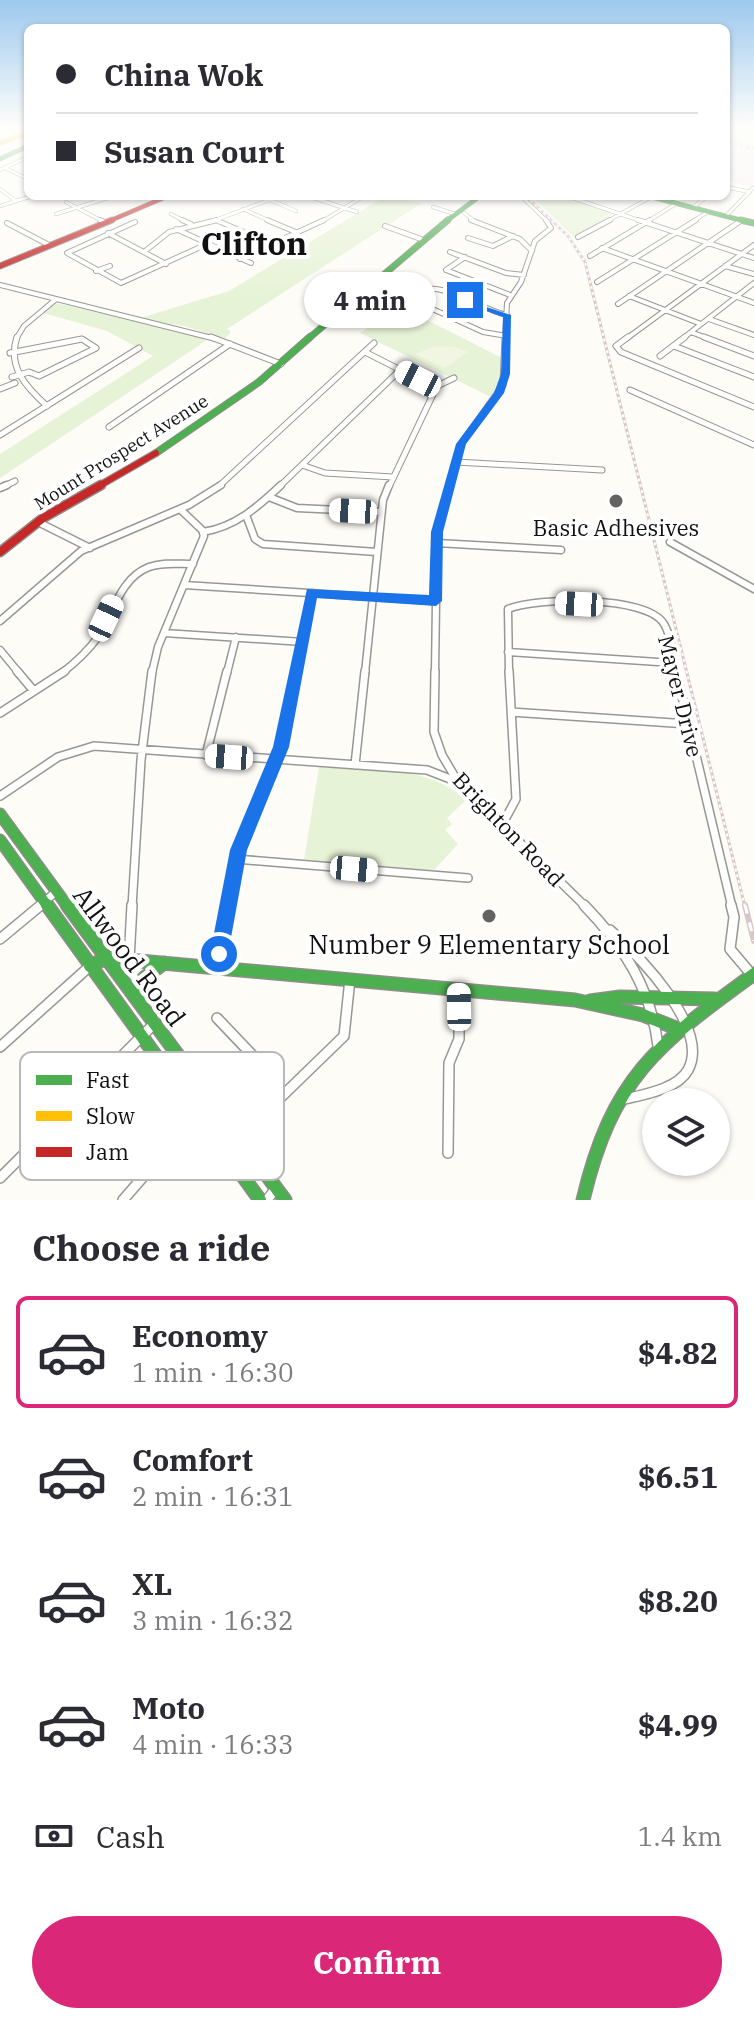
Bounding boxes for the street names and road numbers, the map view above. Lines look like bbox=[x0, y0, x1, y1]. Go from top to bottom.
street label: Mount Prospect Avenue bbox=[30, 389, 212, 515]
street label: Mayer Drive bbox=[652, 632, 710, 760]
street label: Brighton Road bbox=[447, 765, 571, 893]
street label: Allwood Road bbox=[66, 879, 194, 1033]

